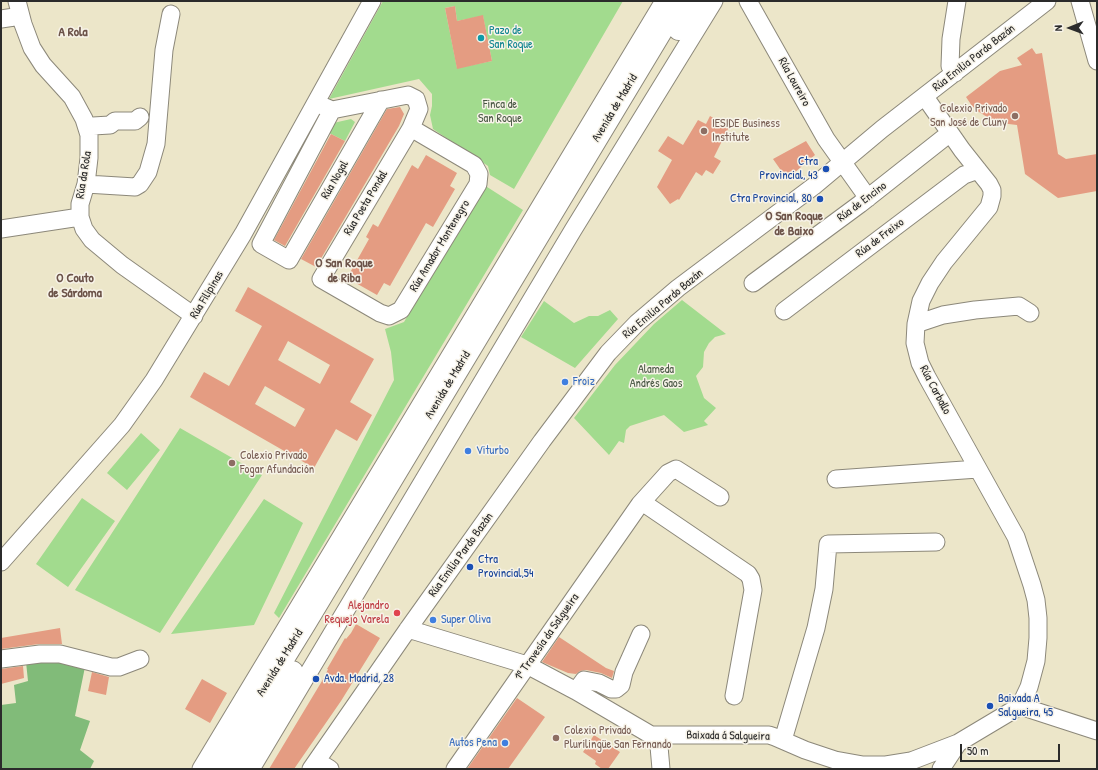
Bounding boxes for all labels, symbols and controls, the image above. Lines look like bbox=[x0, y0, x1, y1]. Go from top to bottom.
north arrow bbox=[1050, 8, 1090, 48]
street label: Rúa Emilia Pardo Bazán bbox=[930, 21, 1018, 95]
place label: Pazo de San Roque bbox=[489, 24, 533, 52]
district label: A Rola bbox=[58, 25, 88, 41]
text: N bbox=[1051, 25, 1065, 31]
marker: Pazo de San Roque bbox=[476, 33, 486, 43]
street label: Rúa Loureiro bbox=[775, 55, 813, 109]
street label: Avenida de Madrid bbox=[589, 72, 641, 144]
park label: Finca de San Roque bbox=[478, 98, 522, 126]
place label: Colexio Privado San José de Cluny bbox=[930, 102, 1007, 130]
marker: Colexio Privado San José de Cluny bbox=[1010, 111, 1020, 121]
place label: IESIDE Business Institute bbox=[712, 117, 780, 145]
marker: IESIDE Business Institute bbox=[699, 126, 709, 136]
street label: Rúa da Rola bbox=[73, 150, 95, 200]
place label: Ctra Provincial, 43 bbox=[760, 155, 818, 183]
street label: Rúa Nogal bbox=[318, 158, 352, 202]
marker: Ctra Provincial, 43 bbox=[821, 164, 831, 174]
street label: Rúa Poeta Pondal bbox=[341, 168, 391, 238]
street label: Rúa de Encino bbox=[834, 179, 890, 225]
place label: Ctra Provincial, 80 bbox=[730, 192, 812, 206]
marker: Ctra Provincial, 80 bbox=[815, 194, 825, 204]
street label: Rúa Amador Montenegro bbox=[407, 197, 473, 295]
district label: O San Roque de Baixo bbox=[765, 209, 823, 240]
street label: Rúa de Freixo bbox=[853, 215, 907, 261]
district label: O San Roque de Riba bbox=[315, 256, 373, 287]
street label: Rúa Emilia Pardo Bazán bbox=[620, 266, 706, 342]
street label: Rúa Filipinas bbox=[187, 268, 227, 322]
district label: O Couto de Sárdoma bbox=[48, 271, 102, 302]
street label: Avenida de Madrid bbox=[422, 349, 474, 421]
park label: Alameda Andrés Gaos bbox=[630, 363, 682, 391]
street label: Rúa Carballo bbox=[916, 363, 954, 417]
place label: Froiz bbox=[573, 375, 595, 389]
marker: Froiz bbox=[560, 377, 570, 387]
place label: Viturbo bbox=[476, 444, 509, 458]
marker: Viturbo bbox=[463, 446, 473, 456]
place label: Colexio Privado Fogar Afundación bbox=[240, 449, 314, 477]
marker: Colexio Privado Fogar Afundación bbox=[227, 458, 237, 468]
street label: Rúa Emilia Pardo Bazán bbox=[426, 510, 496, 600]
place label: Ctra Provincial,54 bbox=[478, 553, 533, 581]
marker: Ctra Provincial,54 bbox=[465, 562, 475, 572]
street label: 1ª Travesía da Salgueira bbox=[512, 591, 582, 683]
place label: Alejandro Requejo Varela bbox=[324, 599, 389, 627]
marker: Alejandro Requejo Varela bbox=[392, 608, 402, 618]
place label: Super Oliva bbox=[441, 613, 491, 627]
marker: Super Oliva bbox=[428, 615, 438, 625]
street label: Avenida de Madrid bbox=[254, 627, 306, 699]
place label: Avda. Madrid, 28 bbox=[324, 672, 394, 686]
marker: Avda. Madrid, 28 bbox=[311, 674, 321, 684]
place label: Baixada A Salgueira, 45 bbox=[998, 692, 1053, 720]
marker: Baixada A Salgueira, 45 bbox=[985, 701, 995, 711]
place label: Colexio Privado Plurilingüe San Fernando bbox=[564, 724, 671, 752]
street label: Baixada á Salgueira bbox=[686, 728, 770, 744]
marker: Colexio Privado Plurilingüe San Fernando bbox=[551, 733, 561, 743]
place label: Autos Pena bbox=[449, 736, 497, 750]
scale bar bbox=[962, 736, 1062, 762]
marker: Autos Pena bbox=[500, 738, 510, 748]
text: 50 m bbox=[967, 742, 988, 759]

